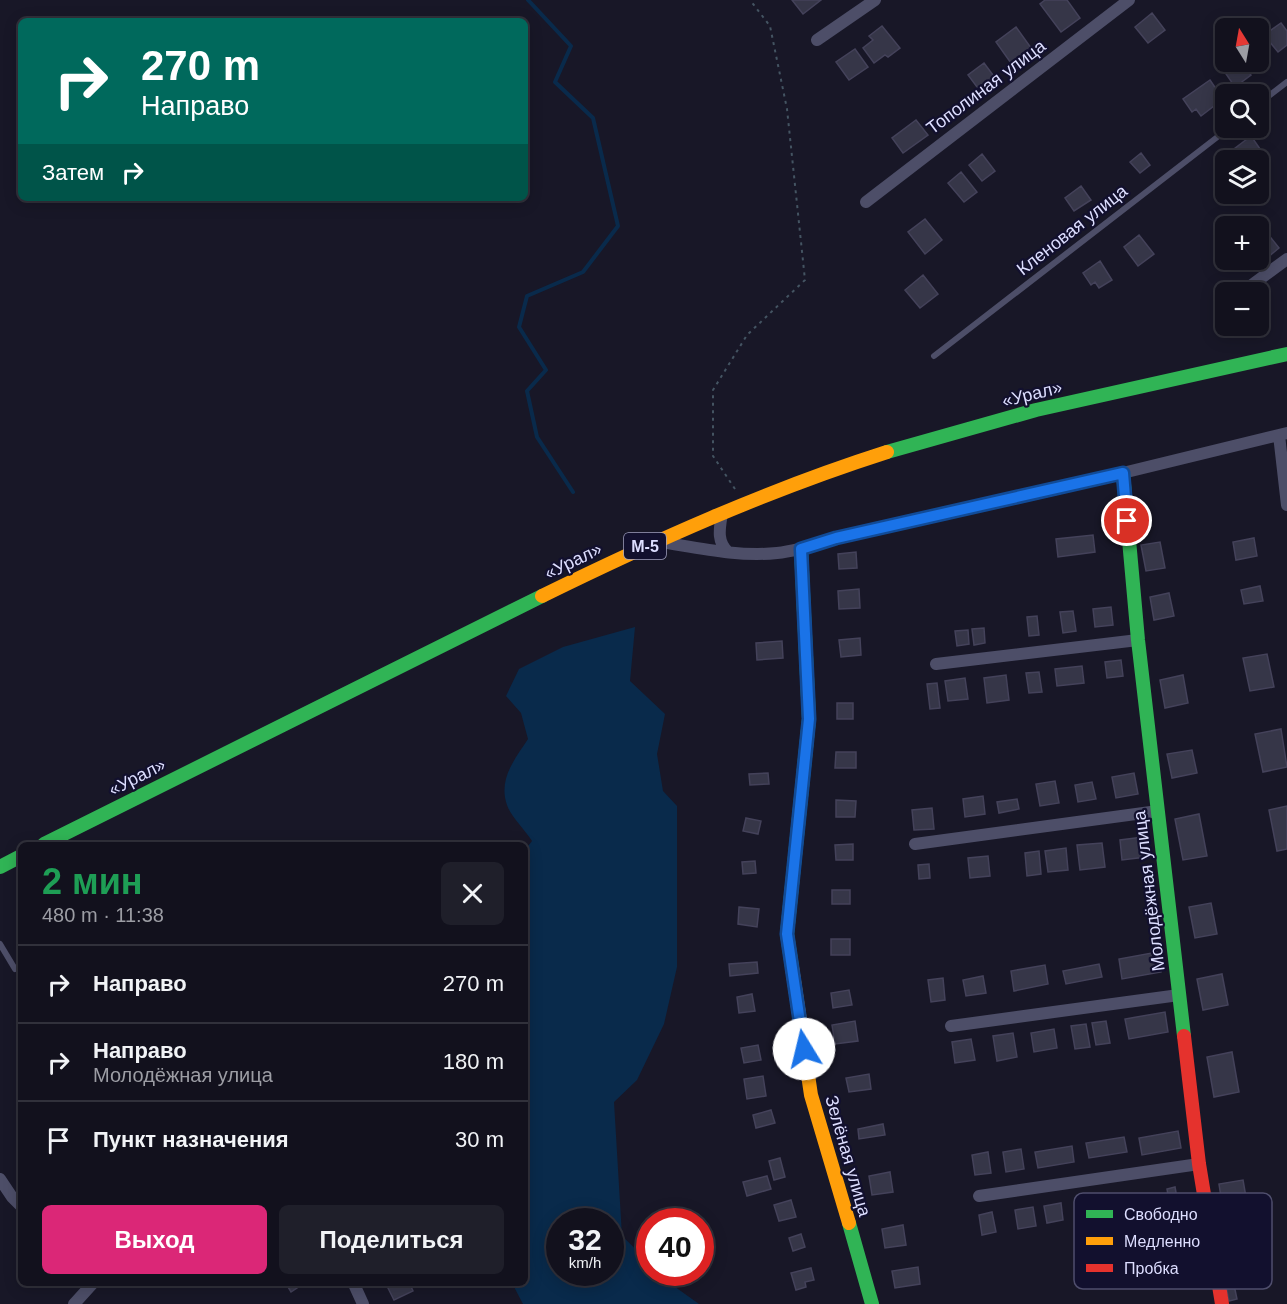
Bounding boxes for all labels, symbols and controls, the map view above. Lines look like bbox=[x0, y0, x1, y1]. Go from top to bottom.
north arrow bbox=[1215, 18, 1269, 72]
map controls bbox=[1215, 18, 1269, 336]
street label: Тополиная улица bbox=[923, 35, 1050, 138]
icon: right bbox=[42, 42, 120, 120]
text: 270 m bbox=[141, 42, 260, 89]
button: search bbox=[1215, 84, 1269, 138]
text: Направо bbox=[141, 91, 249, 121]
button: layers bbox=[1215, 150, 1269, 204]
icon: right bbox=[116, 156, 149, 189]
text: Затем bbox=[42, 160, 104, 185]
street label: Кленовая улица bbox=[1013, 180, 1132, 279]
button: + bbox=[1215, 216, 1269, 270]
button: − bbox=[1215, 282, 1269, 336]
street label: «Урал» bbox=[1000, 377, 1064, 411]
pin bbox=[1101, 495, 1152, 546]
icon: arrive bbox=[1110, 504, 1143, 537]
road number: М-5 bbox=[624, 533, 666, 559]
street label: «Урал» bbox=[541, 539, 605, 583]
street label: «Урал» bbox=[105, 754, 169, 800]
street label: Молодёжная улица bbox=[1129, 808, 1169, 973]
text: 2 мин bbox=[42, 861, 143, 902]
button: close bbox=[441, 862, 504, 925]
text: 480 m · 11:38 bbox=[42, 904, 164, 926]
icon: right bbox=[42, 968, 75, 1001]
text: Направо bbox=[93, 971, 187, 996]
text: 270 m bbox=[443, 971, 504, 996]
position arrow bbox=[772, 1017, 836, 1081]
text: Направо bbox=[93, 1038, 187, 1063]
icon: right bbox=[42, 1046, 75, 1079]
text: 180 m bbox=[443, 1049, 504, 1074]
text: Молодёжная улица bbox=[93, 1064, 273, 1086]
street label: Зелёная улица bbox=[821, 1093, 875, 1220]
icon: arrive bbox=[42, 1124, 75, 1157]
text: Пункт назначения bbox=[93, 1127, 289, 1152]
text: 30 m bbox=[455, 1127, 504, 1152]
legend bbox=[1074, 1193, 1272, 1289]
button: Выход bbox=[42, 1205, 267, 1274]
button: Поделиться bbox=[279, 1205, 504, 1274]
text: Свободно bbox=[1124, 1206, 1198, 1223]
speed limit sign: 40 bbox=[636, 1208, 714, 1286]
text: 32 bbox=[568, 1223, 602, 1256]
text: Медленно bbox=[1124, 1233, 1200, 1250]
text: km/h bbox=[569, 1254, 601, 1271]
text: Пробка bbox=[1124, 1260, 1179, 1277]

